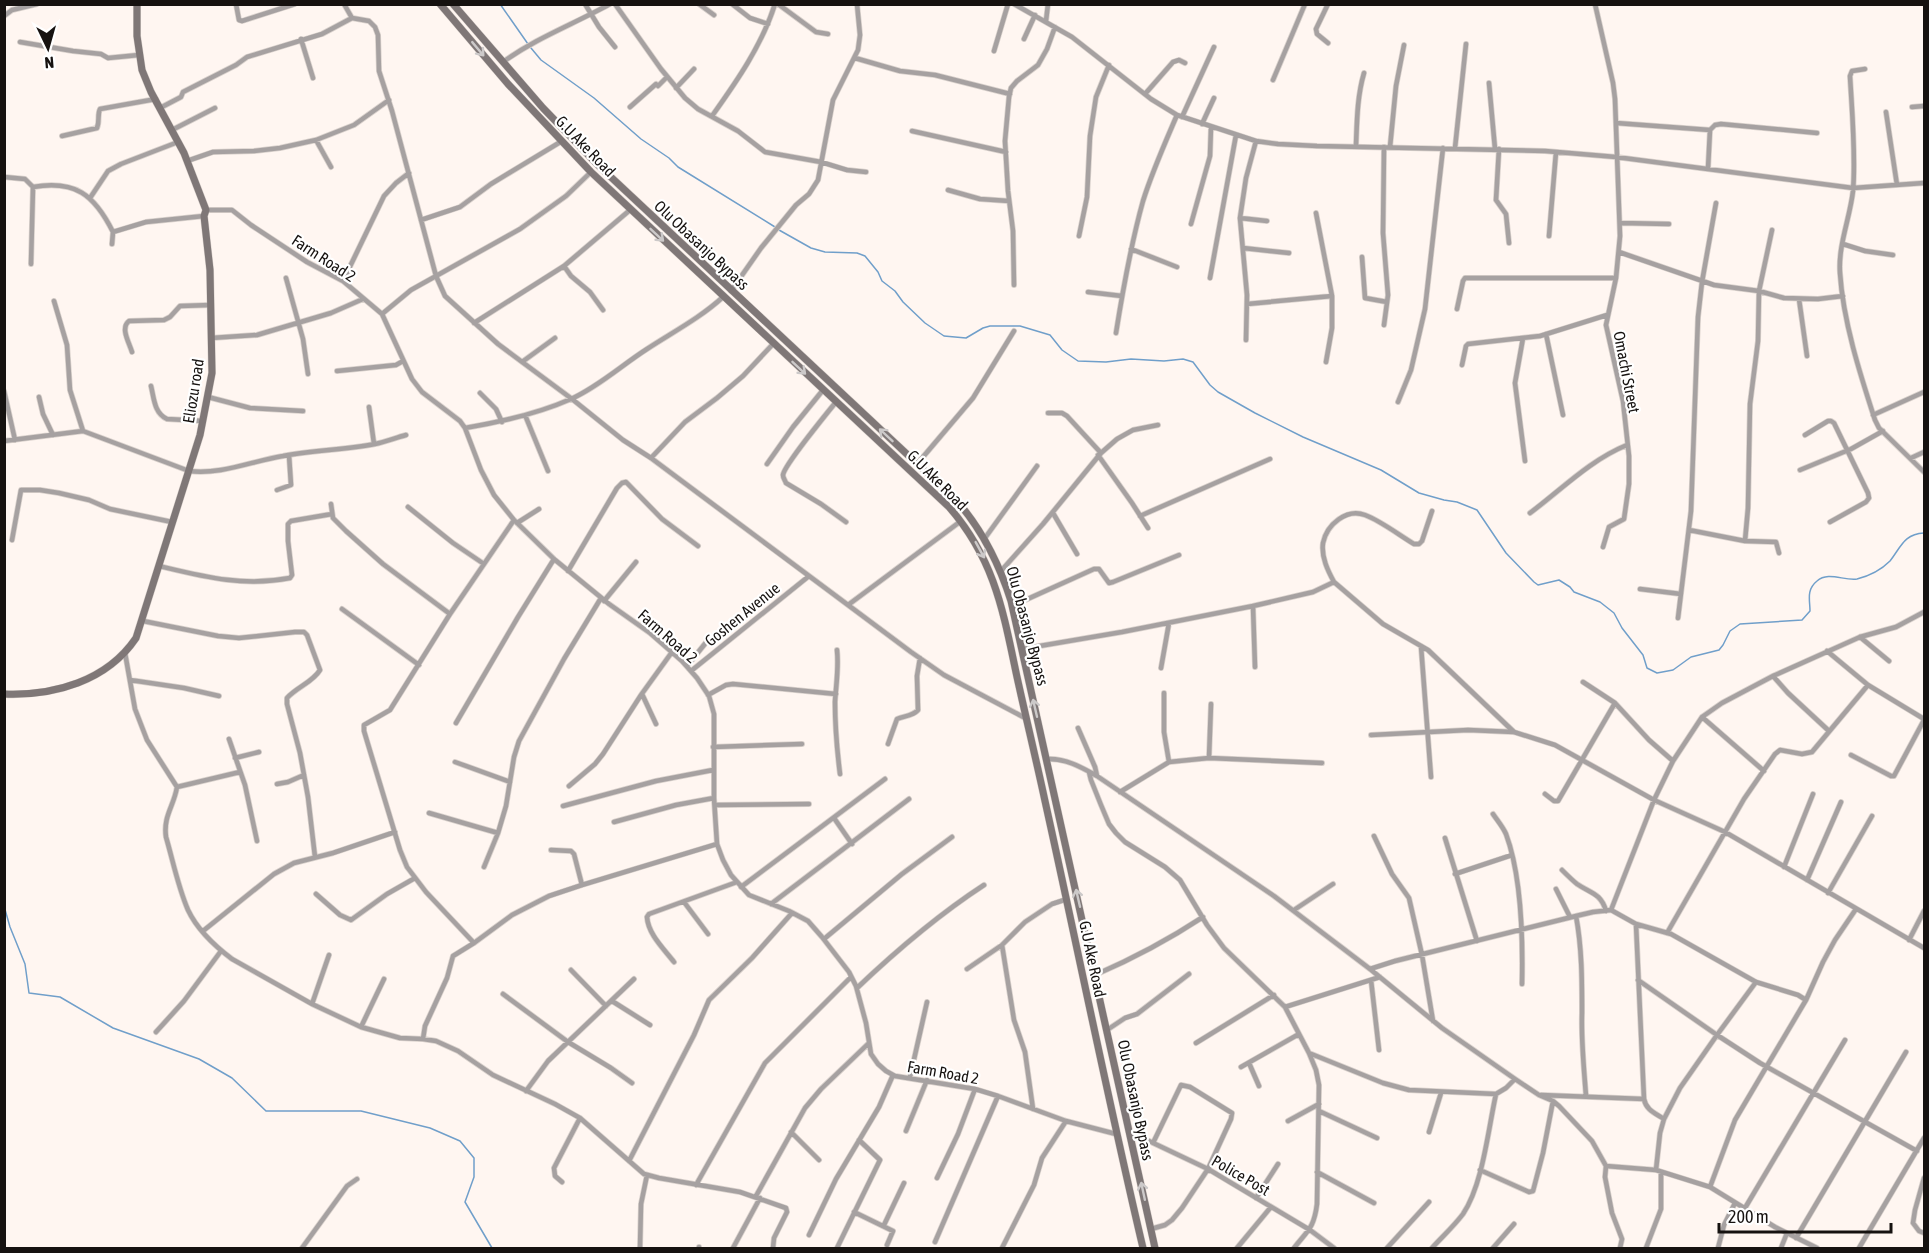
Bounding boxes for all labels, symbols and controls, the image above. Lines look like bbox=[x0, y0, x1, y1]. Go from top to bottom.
north arrow bbox=[18, 18, 78, 78]
one-way arrow bbox=[471, 41, 484, 57]
text: N bbox=[44, 54, 55, 72]
street label: G.U Ake Road bbox=[553, 112, 619, 180]
street label: Olu Obasanjo Bypass bbox=[650, 197, 753, 294]
one-way arrow bbox=[649, 227, 664, 242]
street label: Farm Road 2 bbox=[289, 231, 359, 285]
street label: Omachi Street bbox=[1610, 330, 1644, 415]
street label: Eliozu road bbox=[179, 357, 207, 425]
one-way arrow bbox=[791, 361, 806, 375]
one-way arrow bbox=[879, 428, 894, 443]
street label: G.U Ake Road bbox=[904, 446, 972, 514]
one-way arrow bbox=[975, 541, 986, 559]
street label: Olu Obasanjo Bypass bbox=[1002, 564, 1053, 688]
street label: Goshen Avenue bbox=[701, 578, 783, 650]
street label: Farm Road 2 bbox=[635, 606, 701, 666]
one-way arrow bbox=[1029, 699, 1040, 718]
one-way arrow bbox=[1071, 889, 1083, 908]
street label: G.U Ake Road bbox=[1076, 919, 1110, 999]
street label: Olu Obasanjo Bypass bbox=[1113, 1038, 1158, 1162]
street label: Farm Road 2 bbox=[906, 1057, 980, 1087]
street label: Police Post bbox=[1209, 1151, 1274, 1199]
one-way arrow bbox=[1137, 1182, 1148, 1202]
scale bar bbox=[1719, 1196, 1892, 1234]
text: 200 m bbox=[1728, 1206, 1769, 1227]

